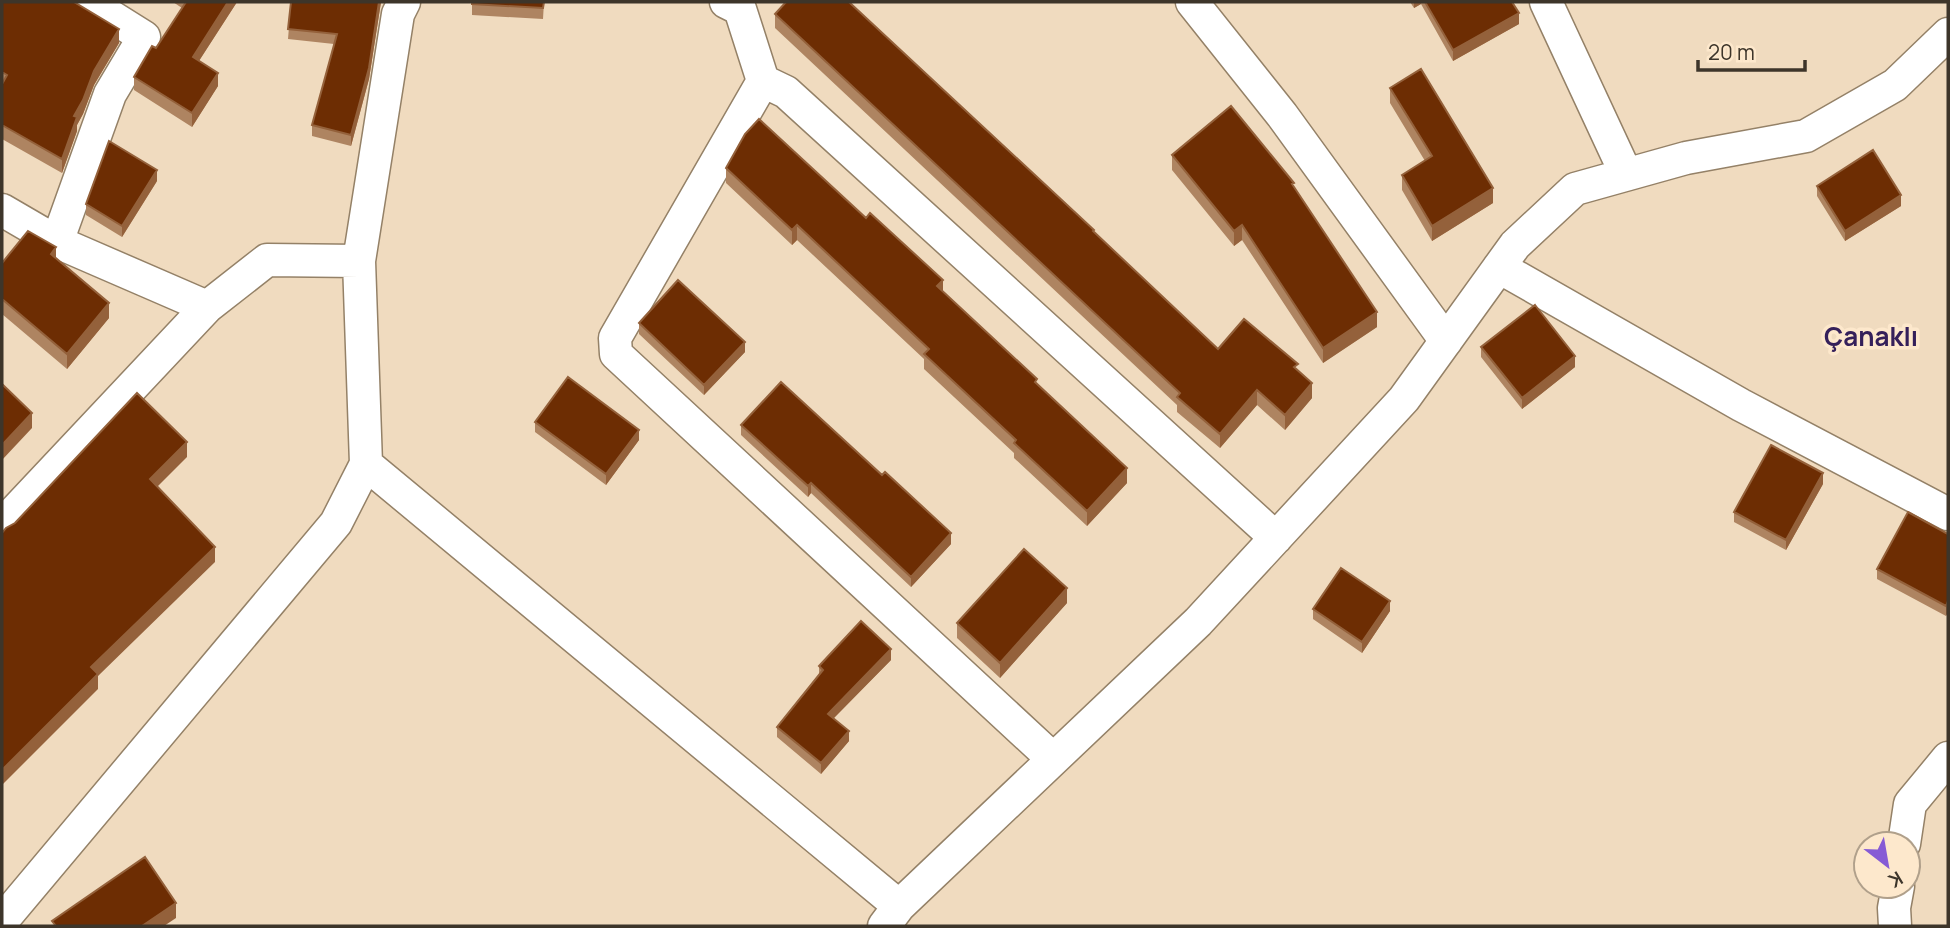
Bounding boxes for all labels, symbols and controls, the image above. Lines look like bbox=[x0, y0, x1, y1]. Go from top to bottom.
scale bar bbox=[1698, 28, 1805, 72]
text: 20 m bbox=[1708, 38, 1755, 66]
district label: Çanaklı bbox=[1824, 318, 1918, 354]
north arrow bbox=[1852, 830, 1922, 900]
text: K bbox=[1883, 865, 1908, 894]

